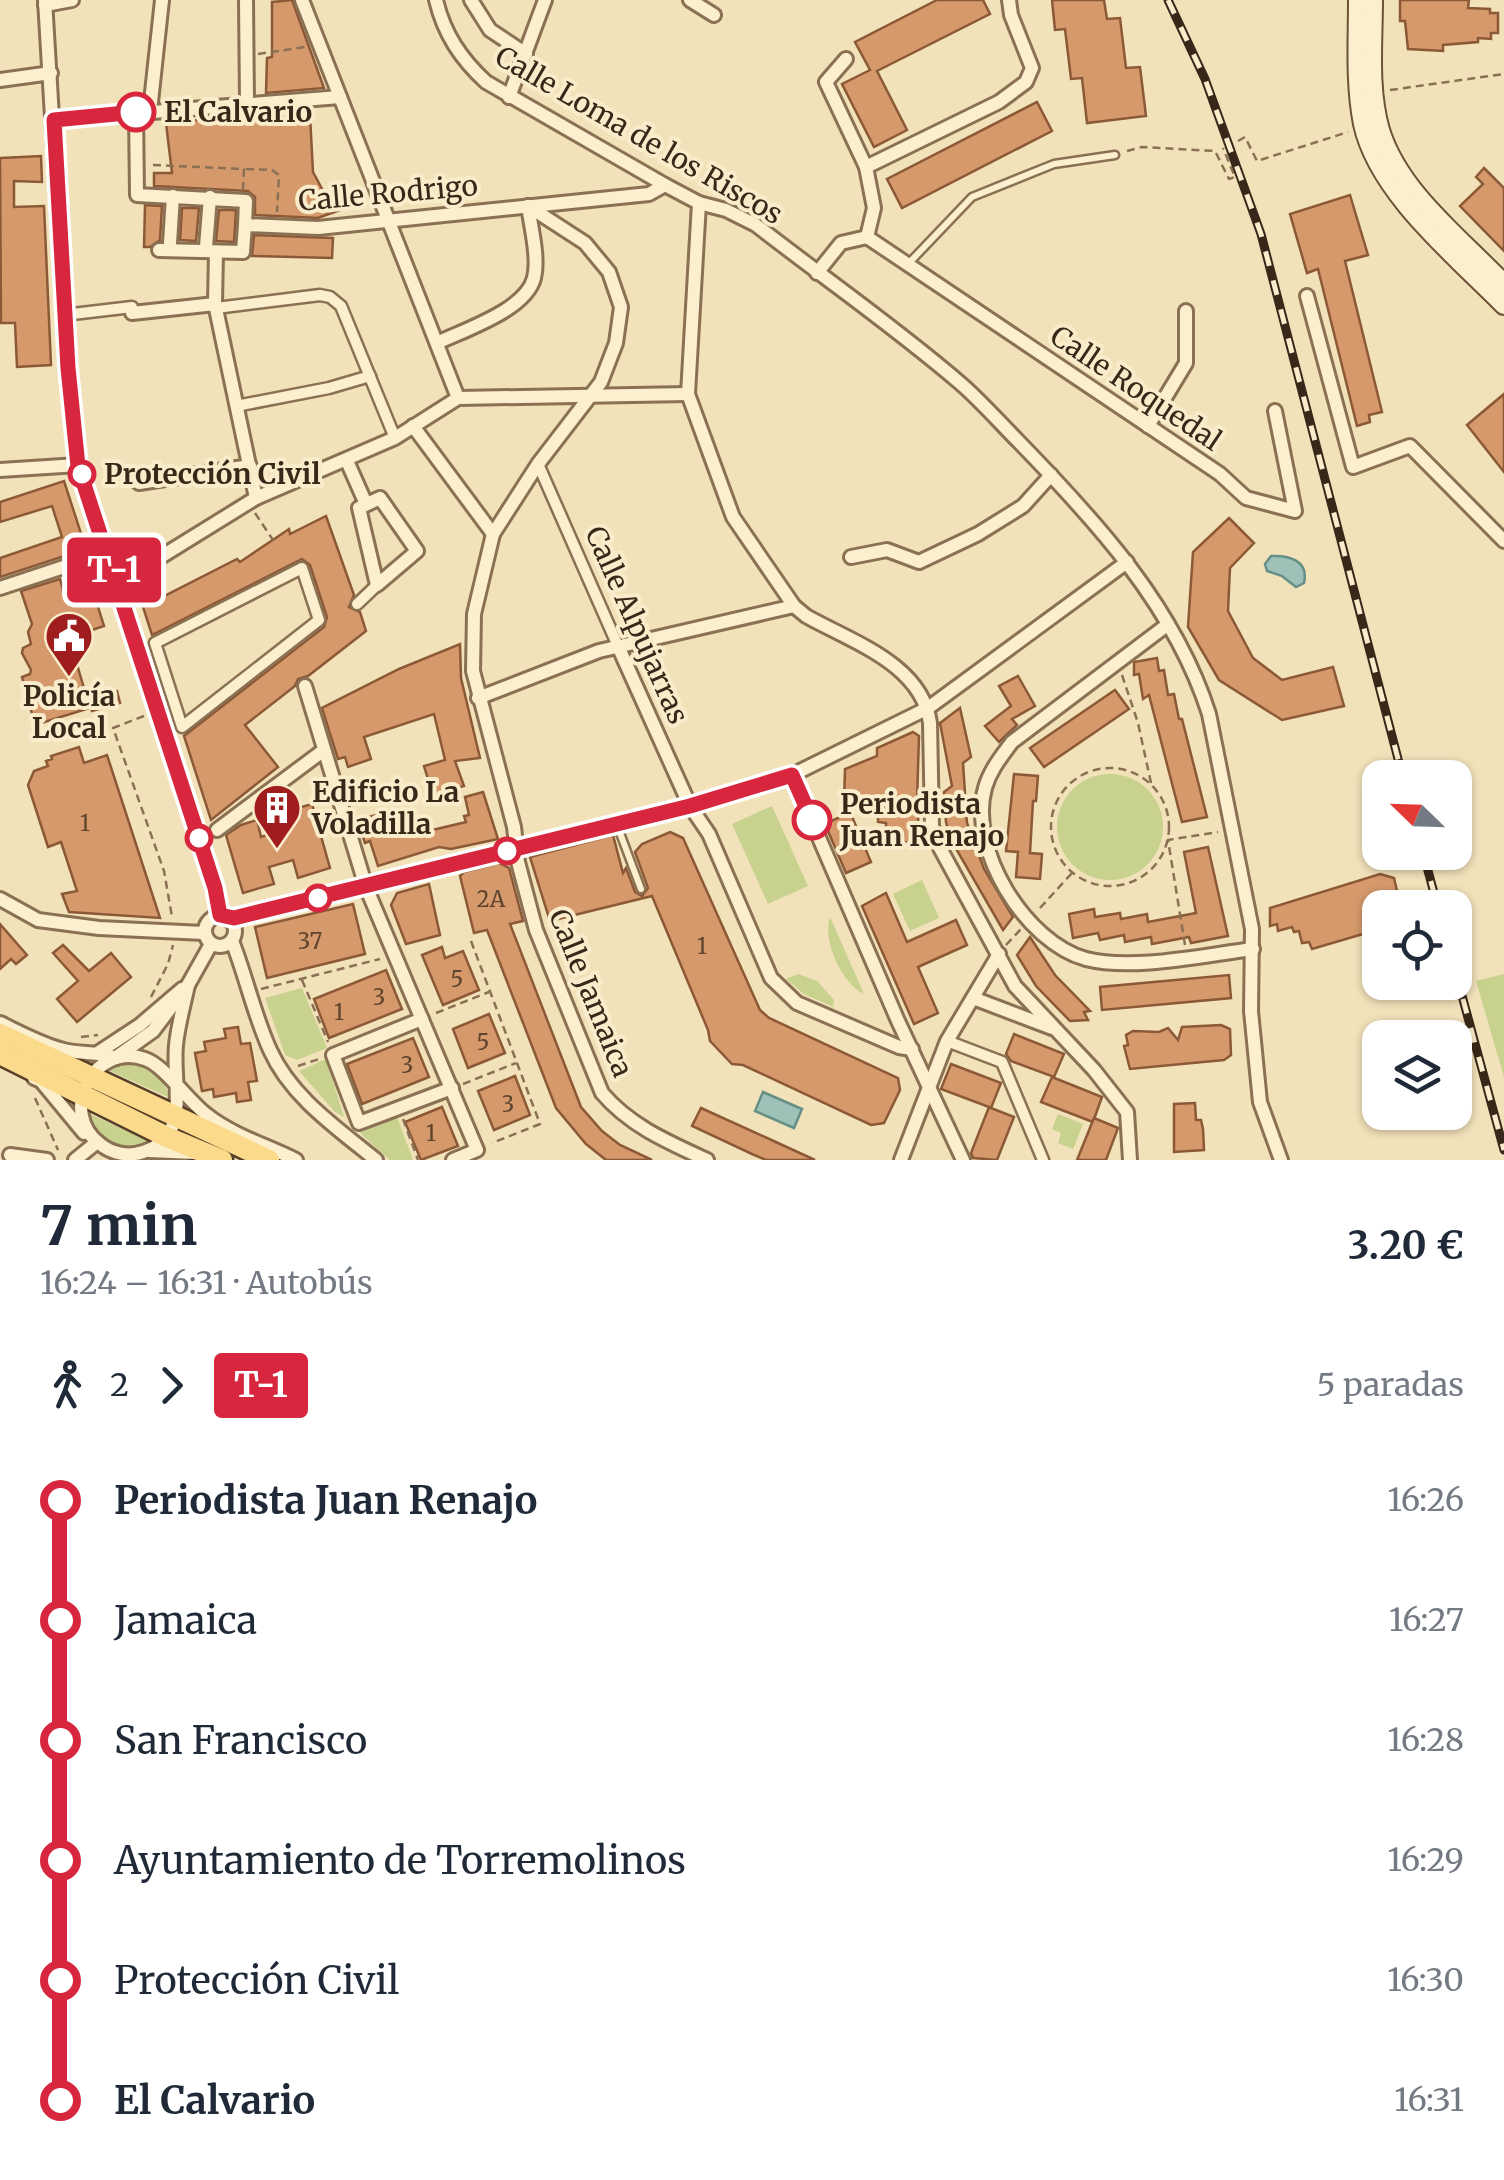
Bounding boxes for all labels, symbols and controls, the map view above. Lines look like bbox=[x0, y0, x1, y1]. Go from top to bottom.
street label: Calle Loma de los Riscos bbox=[489, 38, 789, 232]
marker: El Calvario bbox=[117, 93, 155, 131]
place label: El Calvario bbox=[164, 94, 312, 130]
street label: Calle Rodrigo bbox=[297, 167, 479, 219]
street label: Calle Roquedal bbox=[1044, 318, 1229, 459]
place label: Protección Civil bbox=[104, 456, 320, 492]
marker: Protección Civil bbox=[69, 461, 95, 487]
street label: Calle Alpujarras bbox=[577, 521, 697, 729]
line badge: T-1 bbox=[56, 538, 172, 602]
text: T-1 bbox=[87, 548, 141, 592]
public building icon: Policía Local bbox=[43, 610, 95, 678]
place label: Policía Local bbox=[23, 678, 116, 746]
north arrow bbox=[1362, 760, 1472, 870]
map controls bbox=[1362, 760, 1472, 1130]
place label: Edificio La Voladilla bbox=[311, 774, 460, 842]
building icon: Edificio La Voladilla bbox=[251, 782, 303, 850]
place label: Periodista Juan Renajo bbox=[839, 786, 1004, 854]
marker: Periodista Juan Renajo bbox=[793, 801, 831, 839]
house number: 1 bbox=[80, 809, 90, 837]
unlabelled marker bbox=[186, 825, 212, 851]
unlabelled marker bbox=[494, 838, 520, 864]
unlabelled marker bbox=[305, 885, 331, 911]
house number: 2A bbox=[477, 885, 506, 913]
button: locate bbox=[1362, 890, 1472, 1000]
street label: Calle Jamaica bbox=[541, 904, 641, 1082]
house number: 37 bbox=[298, 927, 322, 955]
house number: 1 bbox=[697, 932, 707, 960]
house number: 5 bbox=[451, 965, 463, 993]
house number: 3 bbox=[373, 983, 385, 1011]
house number: 1 bbox=[334, 998, 344, 1026]
button: layers bbox=[1362, 1020, 1472, 1130]
house number: 5 bbox=[477, 1028, 489, 1056]
house number: 3 bbox=[401, 1051, 413, 1079]
house number: 3 bbox=[502, 1090, 514, 1118]
house number: 1 bbox=[426, 1119, 436, 1147]
text: 7 min bbox=[40, 1191, 197, 1260]
text: 3.20 € bbox=[1348, 1222, 1464, 1269]
text: 16:24 – 16:31 · Autobús bbox=[40, 1263, 373, 1303]
icon: walk bbox=[40, 1358, 95, 1413]
icon: forward bbox=[144, 1358, 199, 1413]
text: T-1 bbox=[234, 1363, 288, 1407]
text: 2 bbox=[110, 1365, 129, 1405]
text: 5 paradas bbox=[1317, 1365, 1464, 1405]
text: Periodista Juan Renajo bbox=[114, 1477, 537, 1524]
text: 16:26 bbox=[1388, 1480, 1464, 1520]
text: Jamaica bbox=[114, 1597, 257, 1644]
text: 16:27 bbox=[1389, 1600, 1464, 1640]
text: San Francisco bbox=[114, 1717, 367, 1764]
text: 16:28 bbox=[1388, 1720, 1464, 1760]
text: Ayuntamiento de Torremolinos bbox=[114, 1837, 686, 1884]
text: 16:29 bbox=[1388, 1840, 1464, 1880]
text: Protección Civil bbox=[114, 1957, 399, 2004]
text: 16:30 bbox=[1387, 1960, 1464, 2000]
text: El Calvario bbox=[114, 2077, 315, 2124]
text: 16:31 bbox=[1394, 2080, 1464, 2120]

